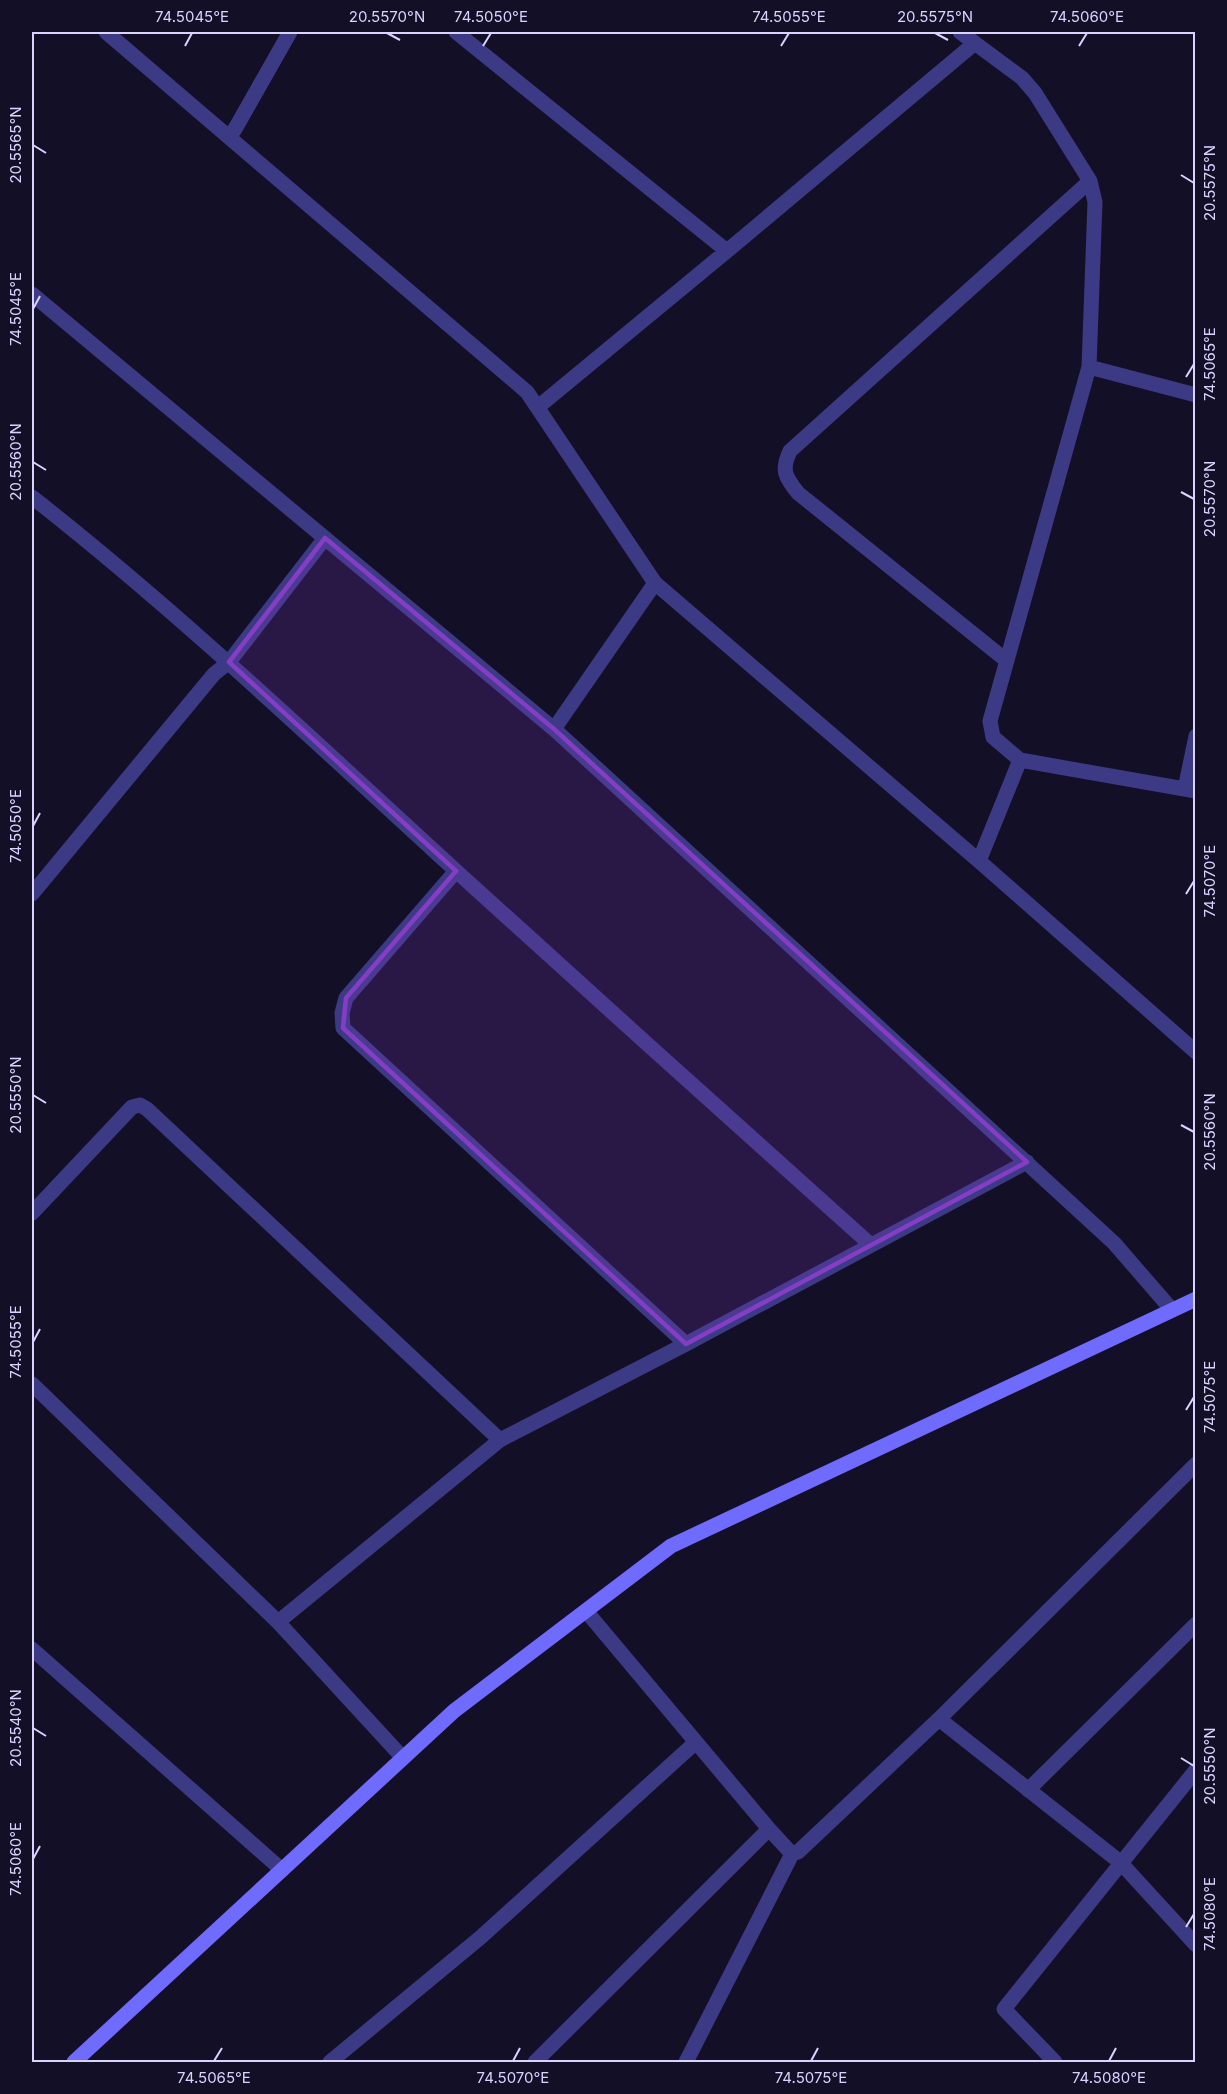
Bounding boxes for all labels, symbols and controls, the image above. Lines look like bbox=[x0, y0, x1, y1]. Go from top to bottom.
text: 74.5045°E bbox=[155, 7, 229, 26]
text: 20.5570°N bbox=[349, 7, 425, 26]
text: 74.5050°E bbox=[454, 7, 528, 26]
text: 74.5055°E bbox=[752, 7, 826, 26]
text: 20.5575°N bbox=[897, 7, 973, 26]
text: 74.5060°E bbox=[1050, 7, 1124, 26]
text: 20.5565°N bbox=[6, 106, 25, 184]
text: 20.5575°N bbox=[1200, 145, 1219, 221]
text: 74.5045°E bbox=[6, 272, 25, 346]
text: 74.5065°E bbox=[1200, 327, 1219, 401]
text: 20.5560°N bbox=[6, 423, 25, 501]
text: 20.5570°N bbox=[1200, 461, 1219, 537]
text: 74.5050°E bbox=[6, 789, 25, 863]
text: 74.5070°E bbox=[1200, 845, 1219, 917]
text: 20.5550°N bbox=[6, 1056, 25, 1134]
text: 20.5560°N bbox=[1200, 1093, 1219, 1171]
text: 74.5055°E bbox=[6, 1305, 25, 1379]
text: 74.5075°E bbox=[1200, 1361, 1219, 1433]
text: 20.5540°N bbox=[6, 1689, 25, 1767]
text: 20.5550°N bbox=[1200, 1727, 1219, 1805]
text: 74.5060°E bbox=[6, 1822, 25, 1896]
text: 74.5080°E bbox=[1200, 1877, 1219, 1951]
text: 74.5065°E bbox=[177, 2068, 251, 2087]
text: 74.5070°E bbox=[477, 2068, 549, 2087]
text: 74.5075°E bbox=[775, 2068, 847, 2087]
text: 74.5080°E bbox=[1072, 2068, 1146, 2087]

